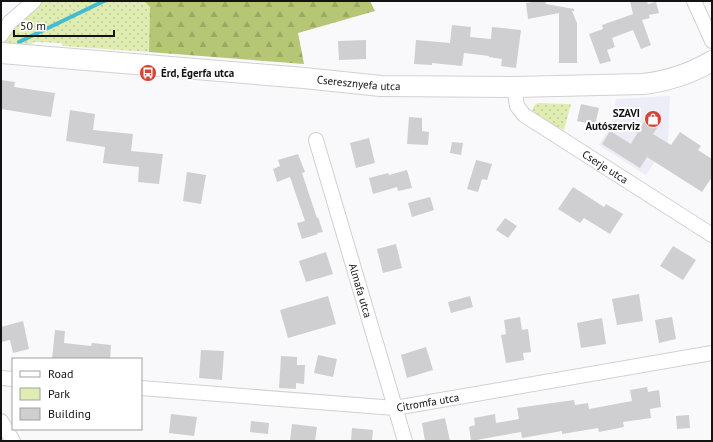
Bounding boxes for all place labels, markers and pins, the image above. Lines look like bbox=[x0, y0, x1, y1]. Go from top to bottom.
bus stop icon: Érd, Égerfa utca bbox=[138, 63, 158, 83]
place label: Érd, Égerfa utca bbox=[161, 66, 234, 80]
place label: SZAVI Autószerviz bbox=[585, 106, 640, 133]
shop icon: SZAVI Autószerviz bbox=[643, 109, 663, 129]

